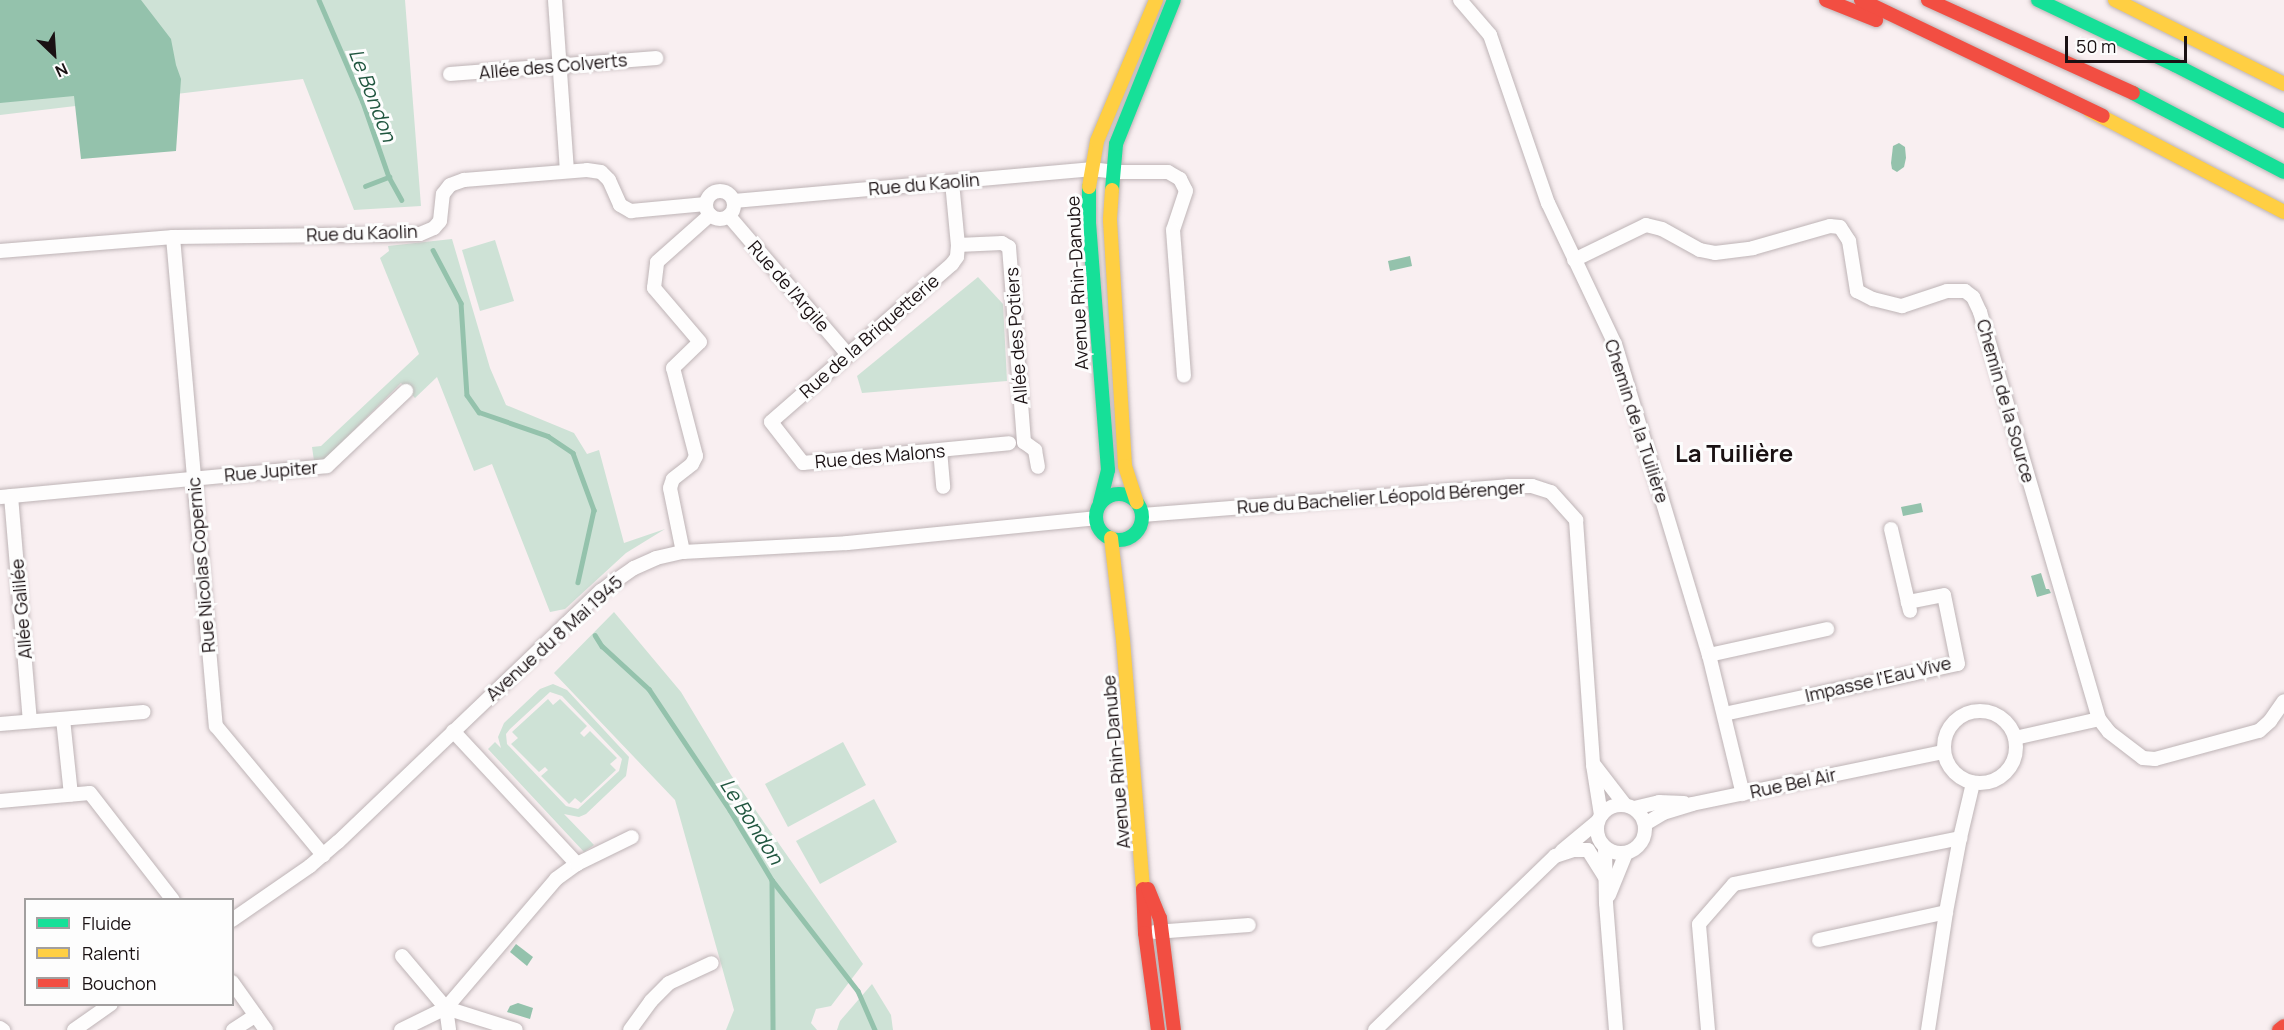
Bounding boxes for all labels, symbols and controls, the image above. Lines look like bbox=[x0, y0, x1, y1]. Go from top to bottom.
north arrow bbox=[24, 24, 84, 84]
scale bar bbox=[2068, 24, 2190, 62]
text: 50 m bbox=[2076, 34, 2116, 58]
water label: Le Bondon bbox=[344, 45, 402, 145]
street label: Allée des Colverts bbox=[478, 49, 628, 83]
text: N bbox=[52, 58, 71, 83]
street label: Rue du Kaolin bbox=[867, 168, 981, 200]
street label: Avenue Rhin-Danube bbox=[1062, 195, 1092, 371]
street label: Rue du Kaolin bbox=[306, 220, 418, 246]
street label: Rue de l'Argile bbox=[744, 236, 834, 336]
street label: Allée des Potiers bbox=[1000, 267, 1032, 405]
street label: Rue de la Briquetterie bbox=[795, 270, 943, 402]
street label: Chemin de la Source bbox=[1972, 317, 2040, 485]
street label: Chemin de la Tuilière bbox=[1600, 337, 1674, 505]
district label: La Tuilière bbox=[1675, 439, 1793, 467]
street label: Rue des Malons bbox=[814, 440, 946, 472]
street label: Rue Jupiter bbox=[223, 456, 319, 486]
street label: Rue Nicolas Copernic bbox=[183, 476, 219, 654]
street label: Rue du Bachelier Léopold Bérenger bbox=[1236, 476, 1526, 518]
street label: Allée Galilée bbox=[6, 558, 36, 660]
street label: Avenue du 8 Mai 1945 bbox=[481, 571, 627, 705]
street label: Impasse l'Eau Vive bbox=[1803, 652, 1953, 706]
street label: Avenue Rhin-Danube bbox=[1098, 674, 1134, 850]
street label: Rue Bel Air bbox=[1748, 763, 1838, 803]
water label: Le Bondon bbox=[715, 774, 789, 868]
legend bbox=[24, 898, 234, 1006]
text: Fluide bbox=[82, 911, 131, 935]
text: Ralenti bbox=[82, 941, 140, 965]
text: Bouchon bbox=[82, 971, 156, 995]

